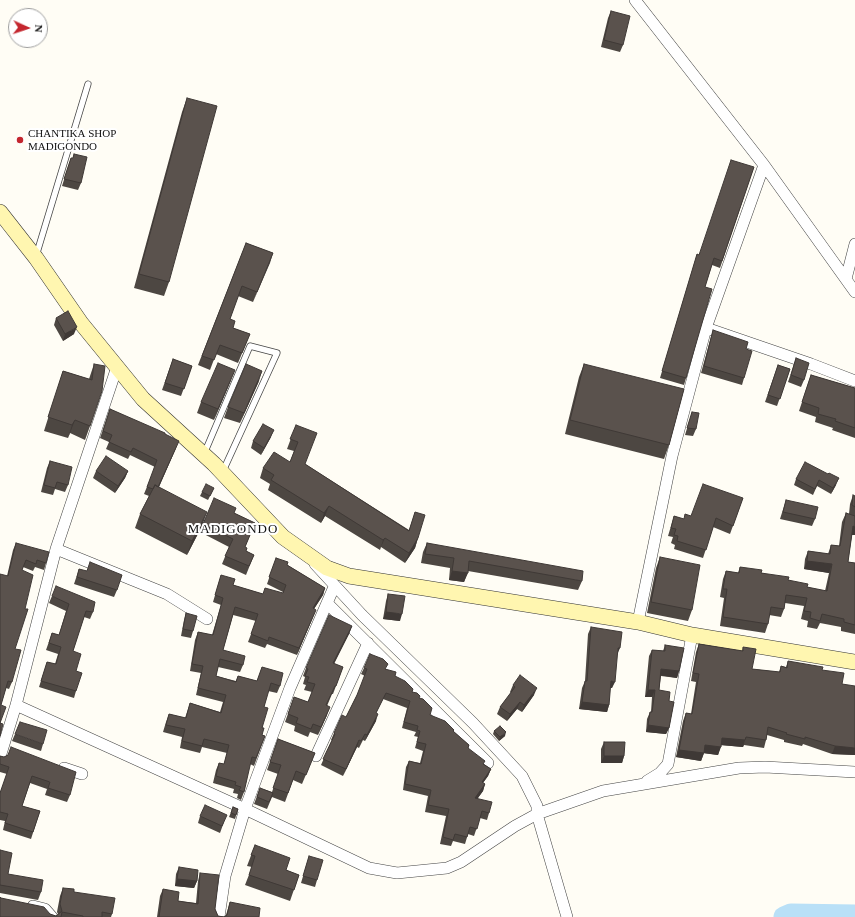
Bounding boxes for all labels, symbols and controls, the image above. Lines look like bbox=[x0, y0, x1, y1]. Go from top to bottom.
north arrow bbox=[8, 8, 48, 48]
text: N bbox=[33, 24, 45, 33]
place label: CHANTIKA SHOP MADIGONDO bbox=[28, 127, 116, 153]
marker: CHANTIKA SHOP MADIGONDO bbox=[15, 135, 25, 145]
district label: MADIGONDO bbox=[188, 522, 278, 538]

